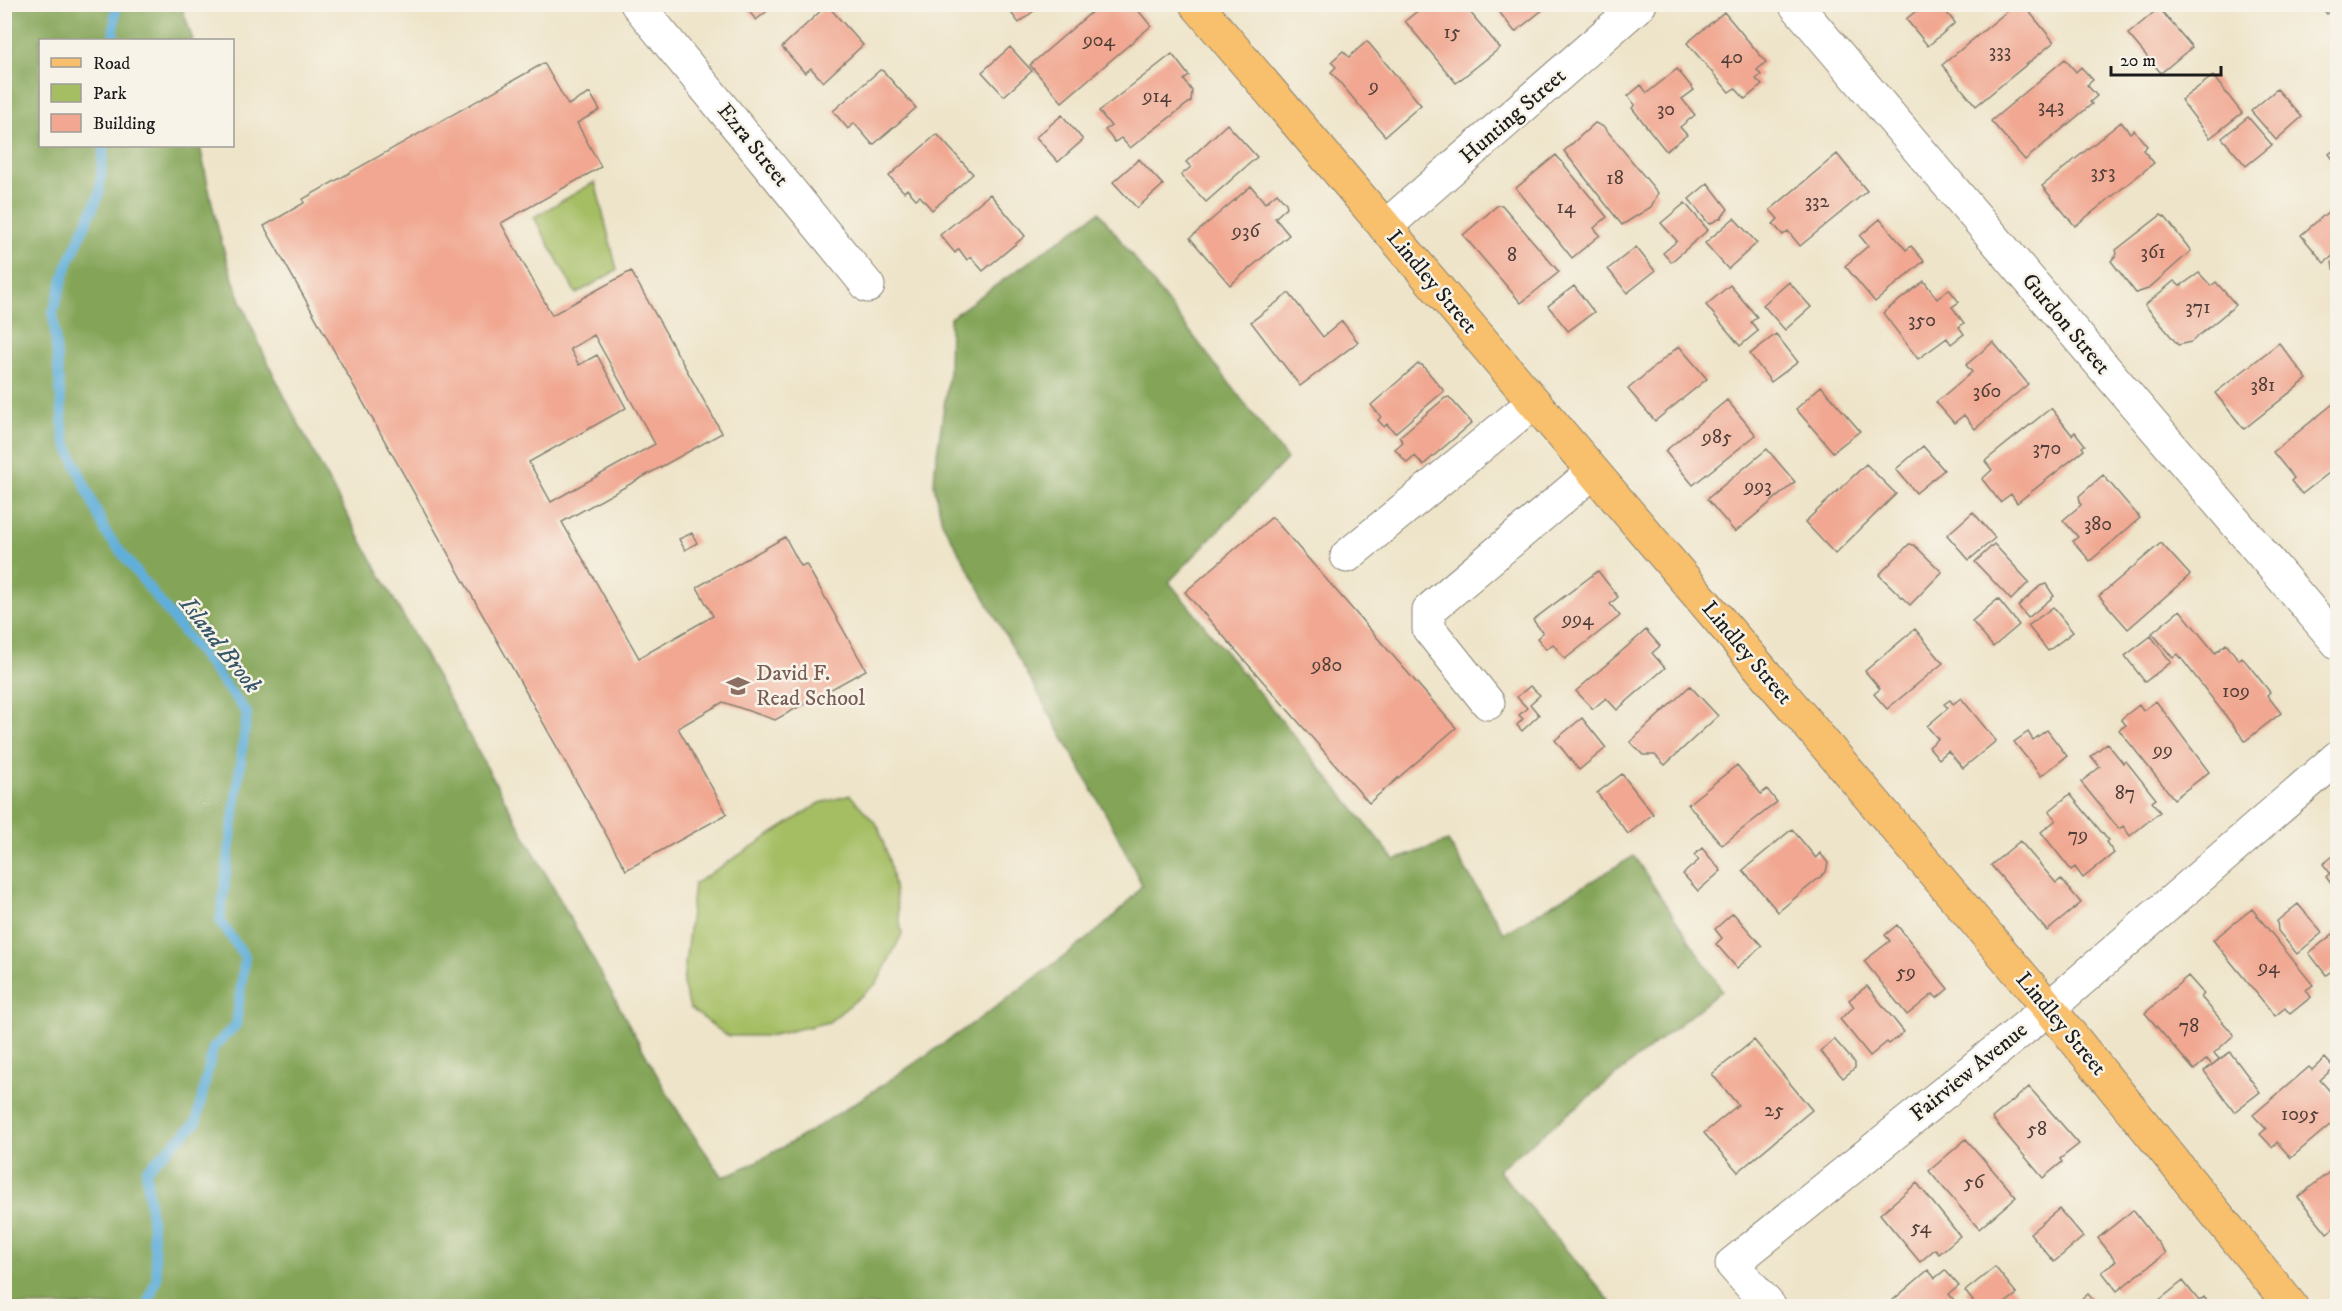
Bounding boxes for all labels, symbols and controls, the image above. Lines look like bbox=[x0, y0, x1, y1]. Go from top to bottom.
house number: 15 bbox=[1443, 20, 1461, 45]
house number: 904 bbox=[1082, 28, 1116, 53]
legend bbox=[39, 39, 234, 147]
house number: 333 bbox=[1989, 39, 2011, 64]
scale bar bbox=[2111, 39, 2220, 77]
house number: 40 bbox=[1721, 45, 1743, 70]
text: 20 m bbox=[2120, 50, 2156, 72]
text: Road bbox=[93, 53, 130, 75]
street label: Hunting Street bbox=[1454, 63, 1572, 169]
house number: 9 bbox=[1368, 74, 1379, 99]
text: Park bbox=[93, 83, 127, 105]
house number: 914 bbox=[1142, 84, 1172, 109]
house number: 343 bbox=[2038, 94, 2064, 119]
house number: 30 bbox=[1657, 97, 1675, 122]
street label: Ezra Street bbox=[711, 98, 795, 192]
text: Building bbox=[93, 113, 155, 135]
house number: 353 bbox=[2091, 160, 2115, 185]
house number: 18 bbox=[1606, 166, 1624, 191]
house number: 332 bbox=[1805, 189, 1830, 214]
house number: 14 bbox=[1557, 195, 1576, 220]
house number: 936 bbox=[1231, 219, 1261, 244]
street label: Lindley Street bbox=[1381, 225, 1483, 339]
house number: 361 bbox=[2140, 240, 2166, 265]
house number: 8 bbox=[1507, 243, 1517, 268]
street label: Gurdon Street bbox=[2016, 268, 2116, 380]
house number: 371 bbox=[2185, 295, 2211, 320]
house number: 350 bbox=[1908, 308, 1936, 333]
house number: 381 bbox=[2251, 373, 2275, 398]
house number: 360 bbox=[1973, 379, 2001, 404]
house number: 985 bbox=[1701, 425, 1732, 450]
house number: 370 bbox=[2033, 436, 2061, 461]
house number: 993 bbox=[1743, 474, 1772, 499]
house number: 380 bbox=[2084, 512, 2112, 537]
water label: Island Brook bbox=[172, 589, 267, 699]
street label: Lindley Street bbox=[1696, 596, 1798, 710]
house number: 994 bbox=[1561, 607, 1594, 632]
house number: 980 bbox=[1311, 653, 1342, 678]
place label: David F. Read School bbox=[756, 660, 865, 712]
school or university icon: David F. Read School bbox=[725, 673, 751, 699]
house number: 109 bbox=[2222, 679, 2250, 704]
house number: 99 bbox=[2152, 738, 2173, 763]
house number: 87 bbox=[2115, 781, 2135, 806]
house number: 79 bbox=[2068, 823, 2088, 848]
house number: 94 bbox=[2257, 955, 2280, 980]
house number: 59 bbox=[1896, 960, 1916, 985]
street label: Lindley Street bbox=[2010, 967, 2112, 1081]
house number: 78 bbox=[2179, 1014, 2199, 1039]
street label: Fairview Avenue bbox=[1905, 1017, 2033, 1127]
house number: 25 bbox=[1764, 1098, 1784, 1123]
house number: 1095 bbox=[2281, 1102, 2319, 1127]
house number: 58 bbox=[2027, 1117, 2047, 1142]
house number: 56 bbox=[1964, 1170, 1985, 1195]
house number: 54 bbox=[1911, 1215, 1932, 1240]

